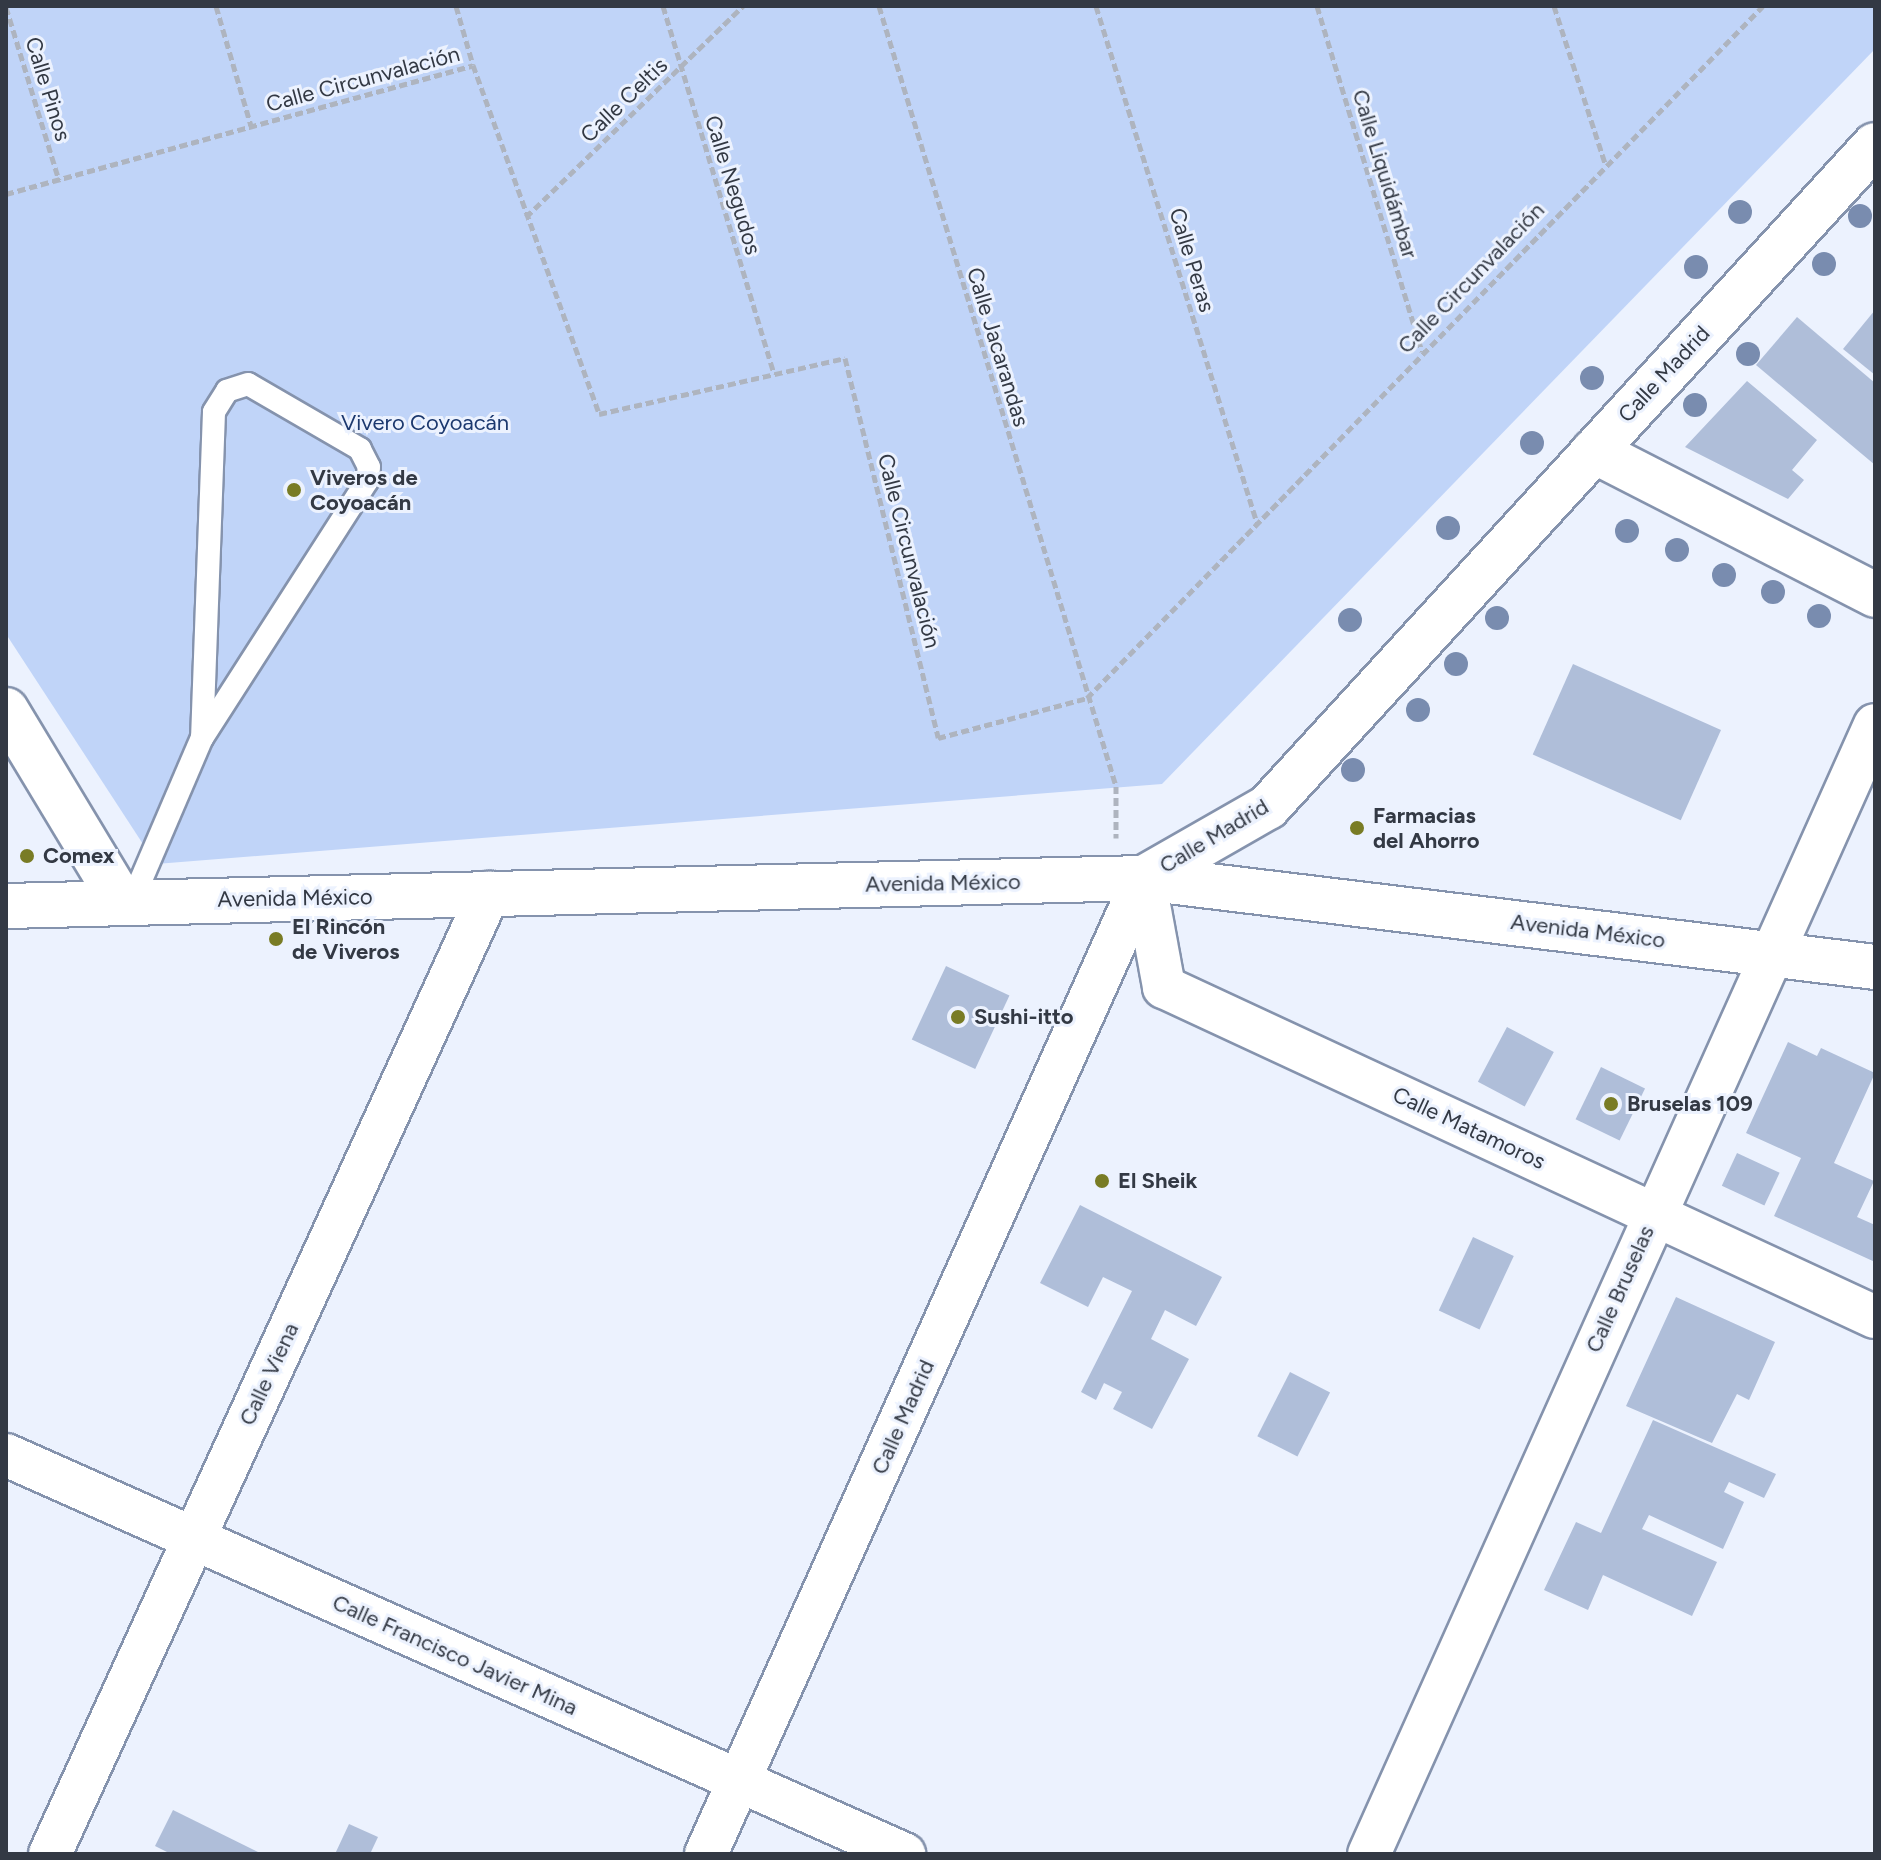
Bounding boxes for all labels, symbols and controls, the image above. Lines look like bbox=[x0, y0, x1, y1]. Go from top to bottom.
street label: Calle Pinos bbox=[20, 34, 76, 144]
street label: Calle Circunvalación bbox=[263, 40, 463, 118]
street label: Calle Celtis bbox=[575, 52, 673, 148]
street label: Calle Liquidámbar bbox=[1347, 86, 1423, 262]
street label: Calle Negudos bbox=[699, 112, 767, 258]
street label: Calle Circunvalación bbox=[1392, 197, 1550, 359]
street label: Calle Peras bbox=[1164, 205, 1220, 315]
street label: Calle Jacarandas bbox=[961, 264, 1035, 430]
street label: Calle Madrid bbox=[1613, 320, 1715, 428]
park label: Vivero Coyoacán bbox=[341, 410, 509, 436]
street label: Calle Circunvalación bbox=[872, 451, 946, 651]
place label: Viveros de Coyoacán bbox=[310, 464, 418, 516]
marker: Viveros de Coyoacán bbox=[285, 481, 303, 499]
street label: Calle Madrid bbox=[1155, 793, 1273, 879]
place label: Farmacias del Ahorro bbox=[1373, 802, 1479, 854]
marker: Farmacias del Ahorro bbox=[1348, 819, 1366, 837]
place label: Comex bbox=[43, 843, 114, 869]
marker: Comex bbox=[18, 847, 36, 865]
street label: Avenida México bbox=[865, 868, 1021, 898]
street label: Avenida México bbox=[217, 883, 373, 913]
street label: Avenida México bbox=[1509, 908, 1667, 954]
place label: El Rincón de Viveros bbox=[292, 913, 400, 964]
marker: El Rincón de Viveros bbox=[267, 930, 285, 948]
place label: Sushi-itto bbox=[974, 1004, 1073, 1030]
marker: Sushi-itto bbox=[949, 1008, 967, 1026]
street label: Calle Matamoros bbox=[1388, 1081, 1550, 1175]
place label: Bruselas 109 bbox=[1627, 1091, 1753, 1117]
marker: Bruselas 109 bbox=[1602, 1095, 1620, 1113]
place label: El Sheik bbox=[1118, 1168, 1197, 1194]
marker: El Sheik bbox=[1093, 1172, 1111, 1190]
street label: Calle Bruselas bbox=[1580, 1222, 1660, 1356]
street label: Calle Viena bbox=[234, 1319, 304, 1429]
street label: Calle Madrid bbox=[866, 1356, 940, 1478]
street label: Calle Francisco Javier Mina bbox=[328, 1589, 582, 1721]

